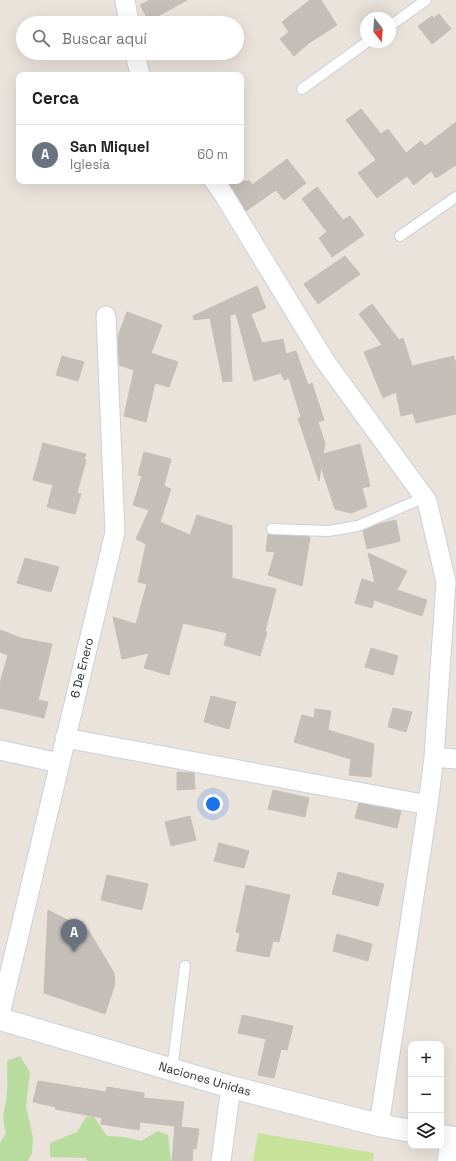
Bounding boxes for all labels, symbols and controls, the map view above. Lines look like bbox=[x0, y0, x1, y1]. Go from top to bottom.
north arrow bbox=[360, 12, 396, 48]
search box bbox=[16, 16, 244, 60]
icon: search bbox=[30, 27, 52, 49]
text: Buscar aquí bbox=[62, 29, 147, 48]
text: Cerca bbox=[32, 87, 79, 109]
text: San Miquel bbox=[70, 137, 150, 156]
text: A bbox=[41, 146, 49, 163]
text: 60 m bbox=[197, 146, 228, 163]
text: Iglesia bbox=[70, 156, 110, 173]
street label: 6 De Enero bbox=[67, 636, 97, 700]
your location bbox=[203, 794, 223, 814]
pin: A bbox=[61, 919, 87, 952]
map controls bbox=[408, 1041, 444, 1149]
button: + bbox=[408, 1041, 444, 1077]
street label: Naciones Unidas bbox=[157, 1058, 253, 1100]
button: − bbox=[408, 1077, 444, 1113]
button: layers bbox=[408, 1113, 444, 1149]

